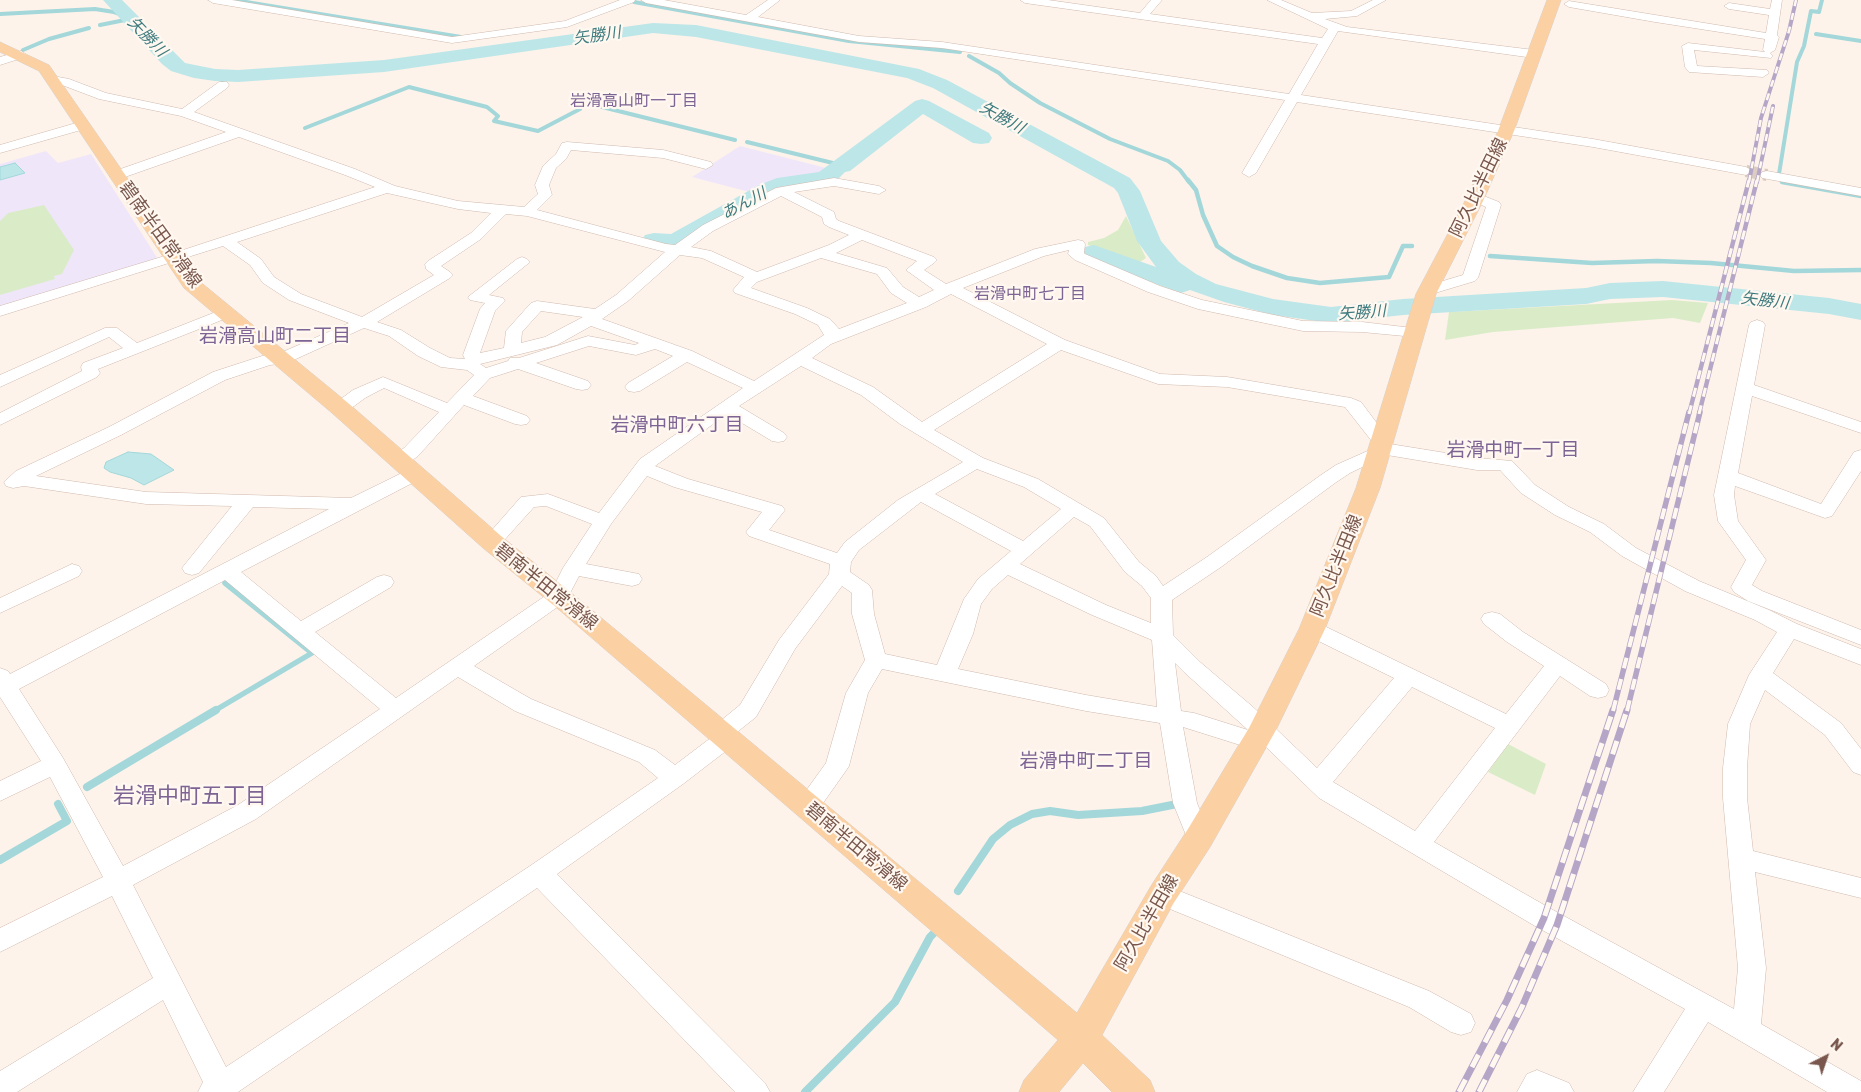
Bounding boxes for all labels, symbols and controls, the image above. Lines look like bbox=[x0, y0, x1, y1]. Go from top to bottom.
water label: 矢勝川 bbox=[123, 13, 171, 61]
water label: 矢勝川 bbox=[572, 23, 622, 49]
district label: 岩滑高山町一丁目 bbox=[570, 91, 698, 111]
water label: 矢勝川 bbox=[976, 98, 1028, 138]
street label: 阿久比半田線 bbox=[1446, 135, 1512, 241]
street label: 碧南半田常滑線 bbox=[114, 178, 206, 292]
water label: あん川 bbox=[718, 184, 770, 224]
district label: 岩滑中町七丁目 bbox=[974, 284, 1086, 304]
water label: 矢勝川 bbox=[1740, 289, 1790, 313]
water label: 矢勝川 bbox=[1337, 302, 1387, 324]
district label: 岩滑高山町二丁目 bbox=[199, 326, 351, 348]
district label: 岩滑中町六丁目 bbox=[611, 415, 743, 437]
district label: 岩滑中町一丁目 bbox=[1447, 440, 1579, 462]
street label: 阿久比半田線 bbox=[1307, 512, 1367, 620]
street label: 碧南半田常滑線 bbox=[490, 539, 602, 635]
district label: 岩滑中町二丁目 bbox=[1020, 751, 1152, 773]
district label: 岩滑中町五丁目 bbox=[113, 784, 267, 810]
street label: 碧南半田常滑線 bbox=[801, 798, 911, 896]
street label: 阿久比半田線 bbox=[1111, 871, 1183, 975]
north arrow bbox=[1801, 1032, 1851, 1082]
text: N bbox=[1827, 1036, 1846, 1055]

